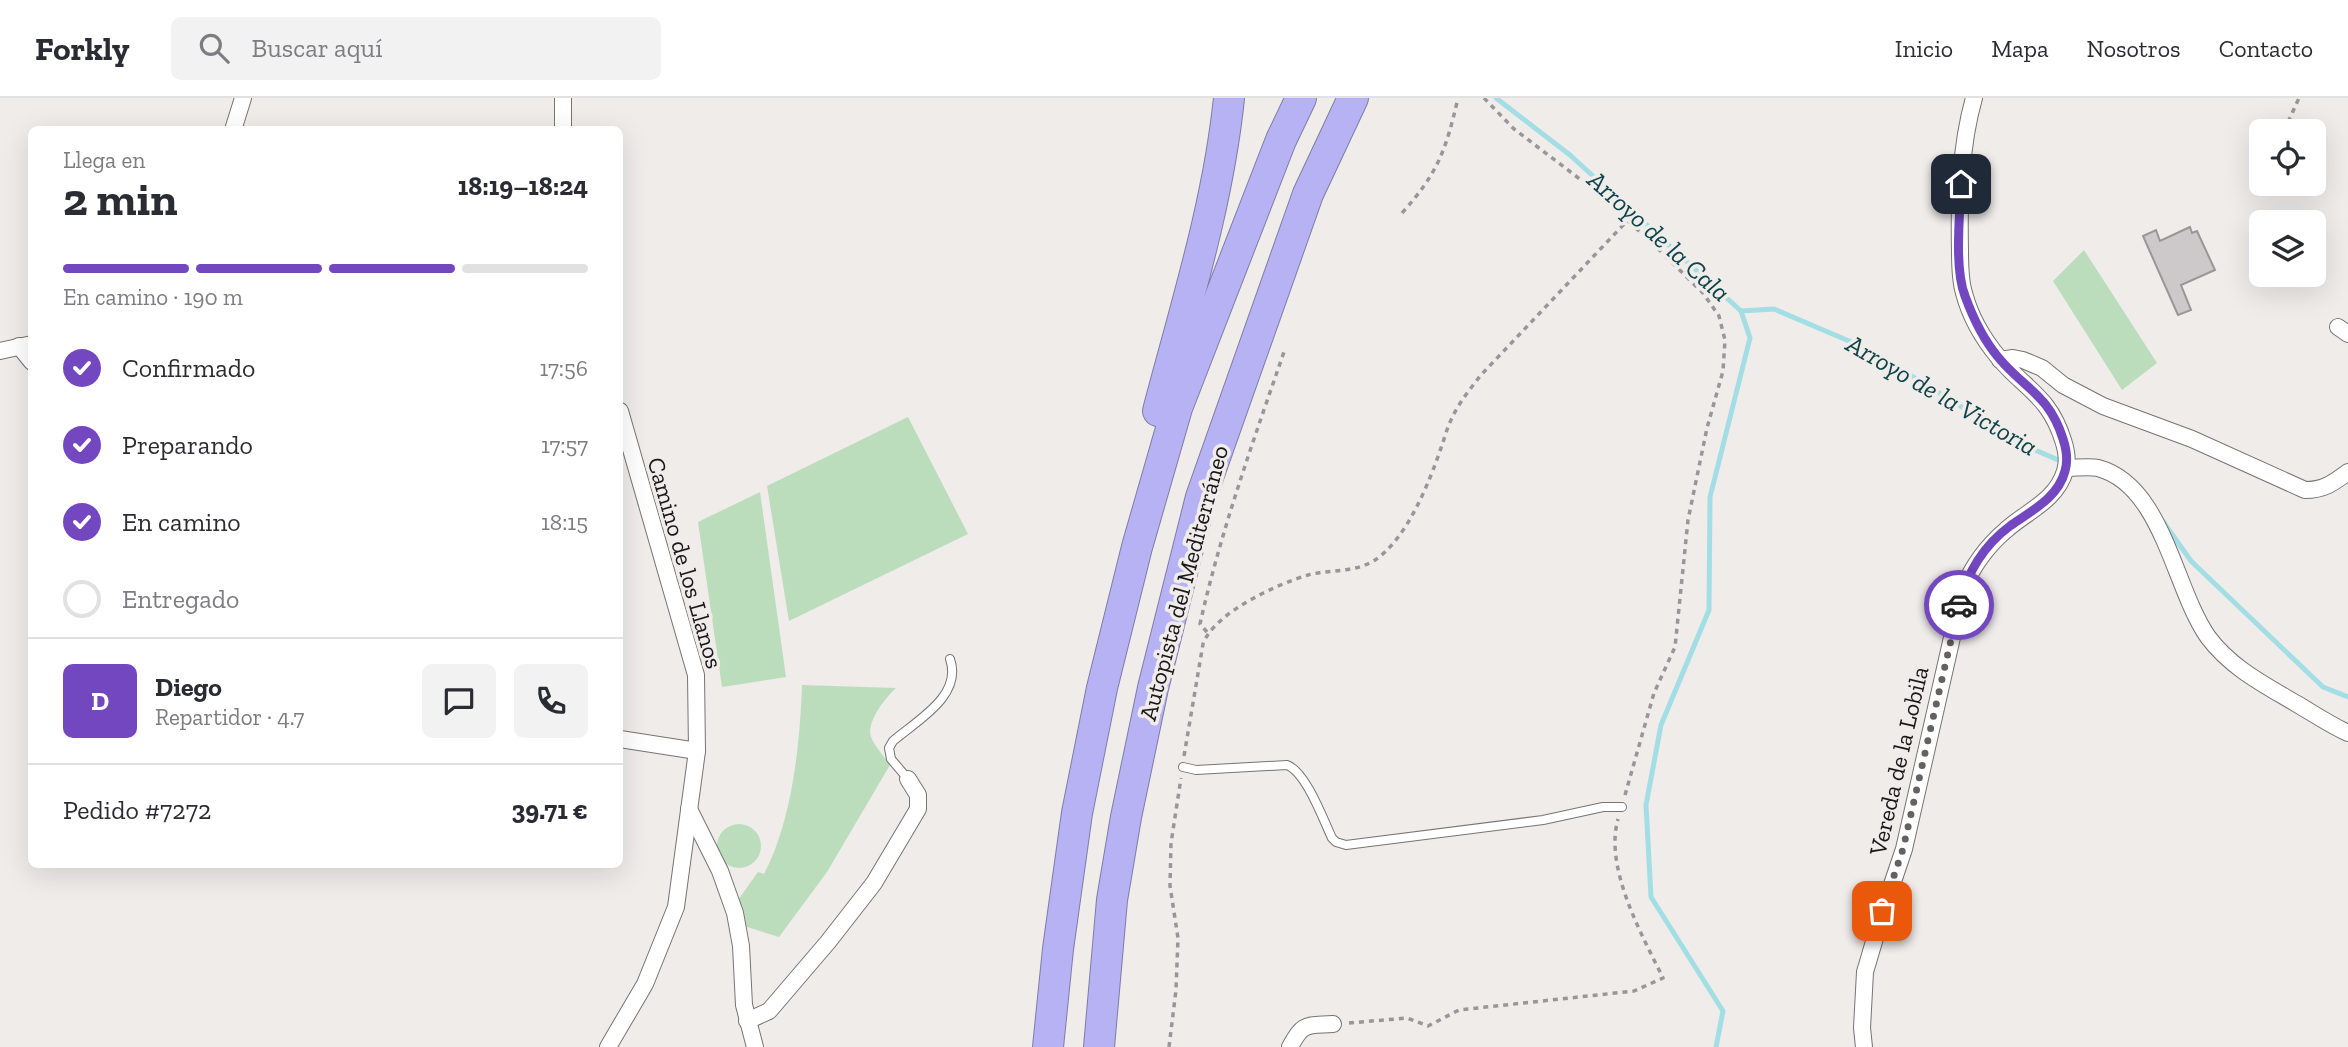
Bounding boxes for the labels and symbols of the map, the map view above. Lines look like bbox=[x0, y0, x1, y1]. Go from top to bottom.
pin bbox=[1931, 154, 1991, 214]
water label: Arroyo de la Cala bbox=[1580, 163, 1737, 308]
water label: Arroyo de la Victoria bbox=[1840, 327, 2043, 463]
street label: Autopista del Mediterráneo bbox=[1133, 442, 1234, 724]
street label: Camino de los Llanos bbox=[641, 454, 729, 672]
courier bbox=[1924, 570, 1994, 640]
street label: Vereda de la Lobila bbox=[1862, 663, 1934, 859]
pin bbox=[1852, 881, 1912, 941]

